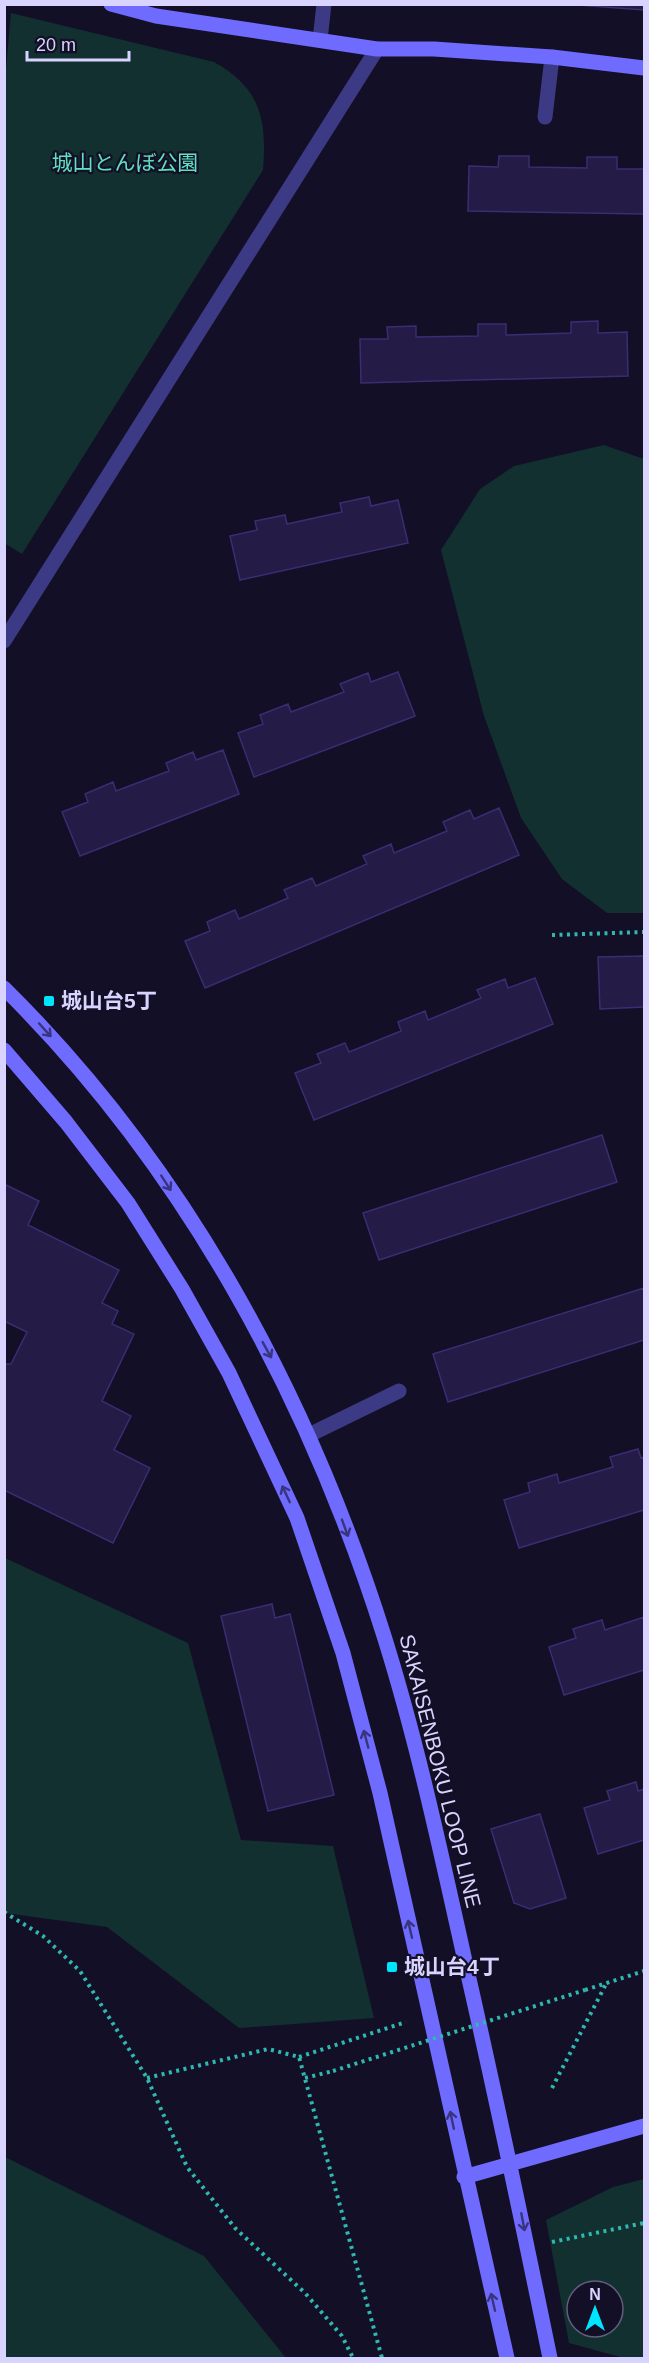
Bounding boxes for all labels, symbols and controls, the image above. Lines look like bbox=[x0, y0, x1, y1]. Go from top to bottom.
scale bar bbox=[27, 24, 129, 62]
text: 20 m bbox=[36, 35, 76, 55]
park label: 城山とんぼ公園 bbox=[52, 151, 199, 174]
place label: 城山台5丁 bbox=[61, 989, 157, 1012]
marker: 城山台5丁 bbox=[42, 994, 56, 1008]
one-way arrow bbox=[38, 1023, 52, 1038]
one-way arrow bbox=[160, 1174, 172, 1191]
one-way arrow bbox=[262, 1340, 273, 1358]
one-way arrow bbox=[279, 1486, 291, 1504]
one-way arrow bbox=[341, 1518, 352, 1537]
street label: SAKAISENBOKU LOOP LINE bbox=[395, 1632, 486, 1910]
one-way arrow bbox=[359, 1730, 371, 1749]
one-way arrow bbox=[404, 1920, 416, 1939]
place label: 城山台4丁 bbox=[404, 1955, 500, 1978]
marker: 城山台4丁 bbox=[385, 1960, 399, 1974]
one-way arrow bbox=[446, 2110, 457, 2130]
one-way arrow bbox=[518, 2212, 529, 2232]
north arrow bbox=[565, 2279, 625, 2339]
text: N bbox=[589, 2286, 601, 2303]
one-way arrow bbox=[487, 2292, 499, 2311]

